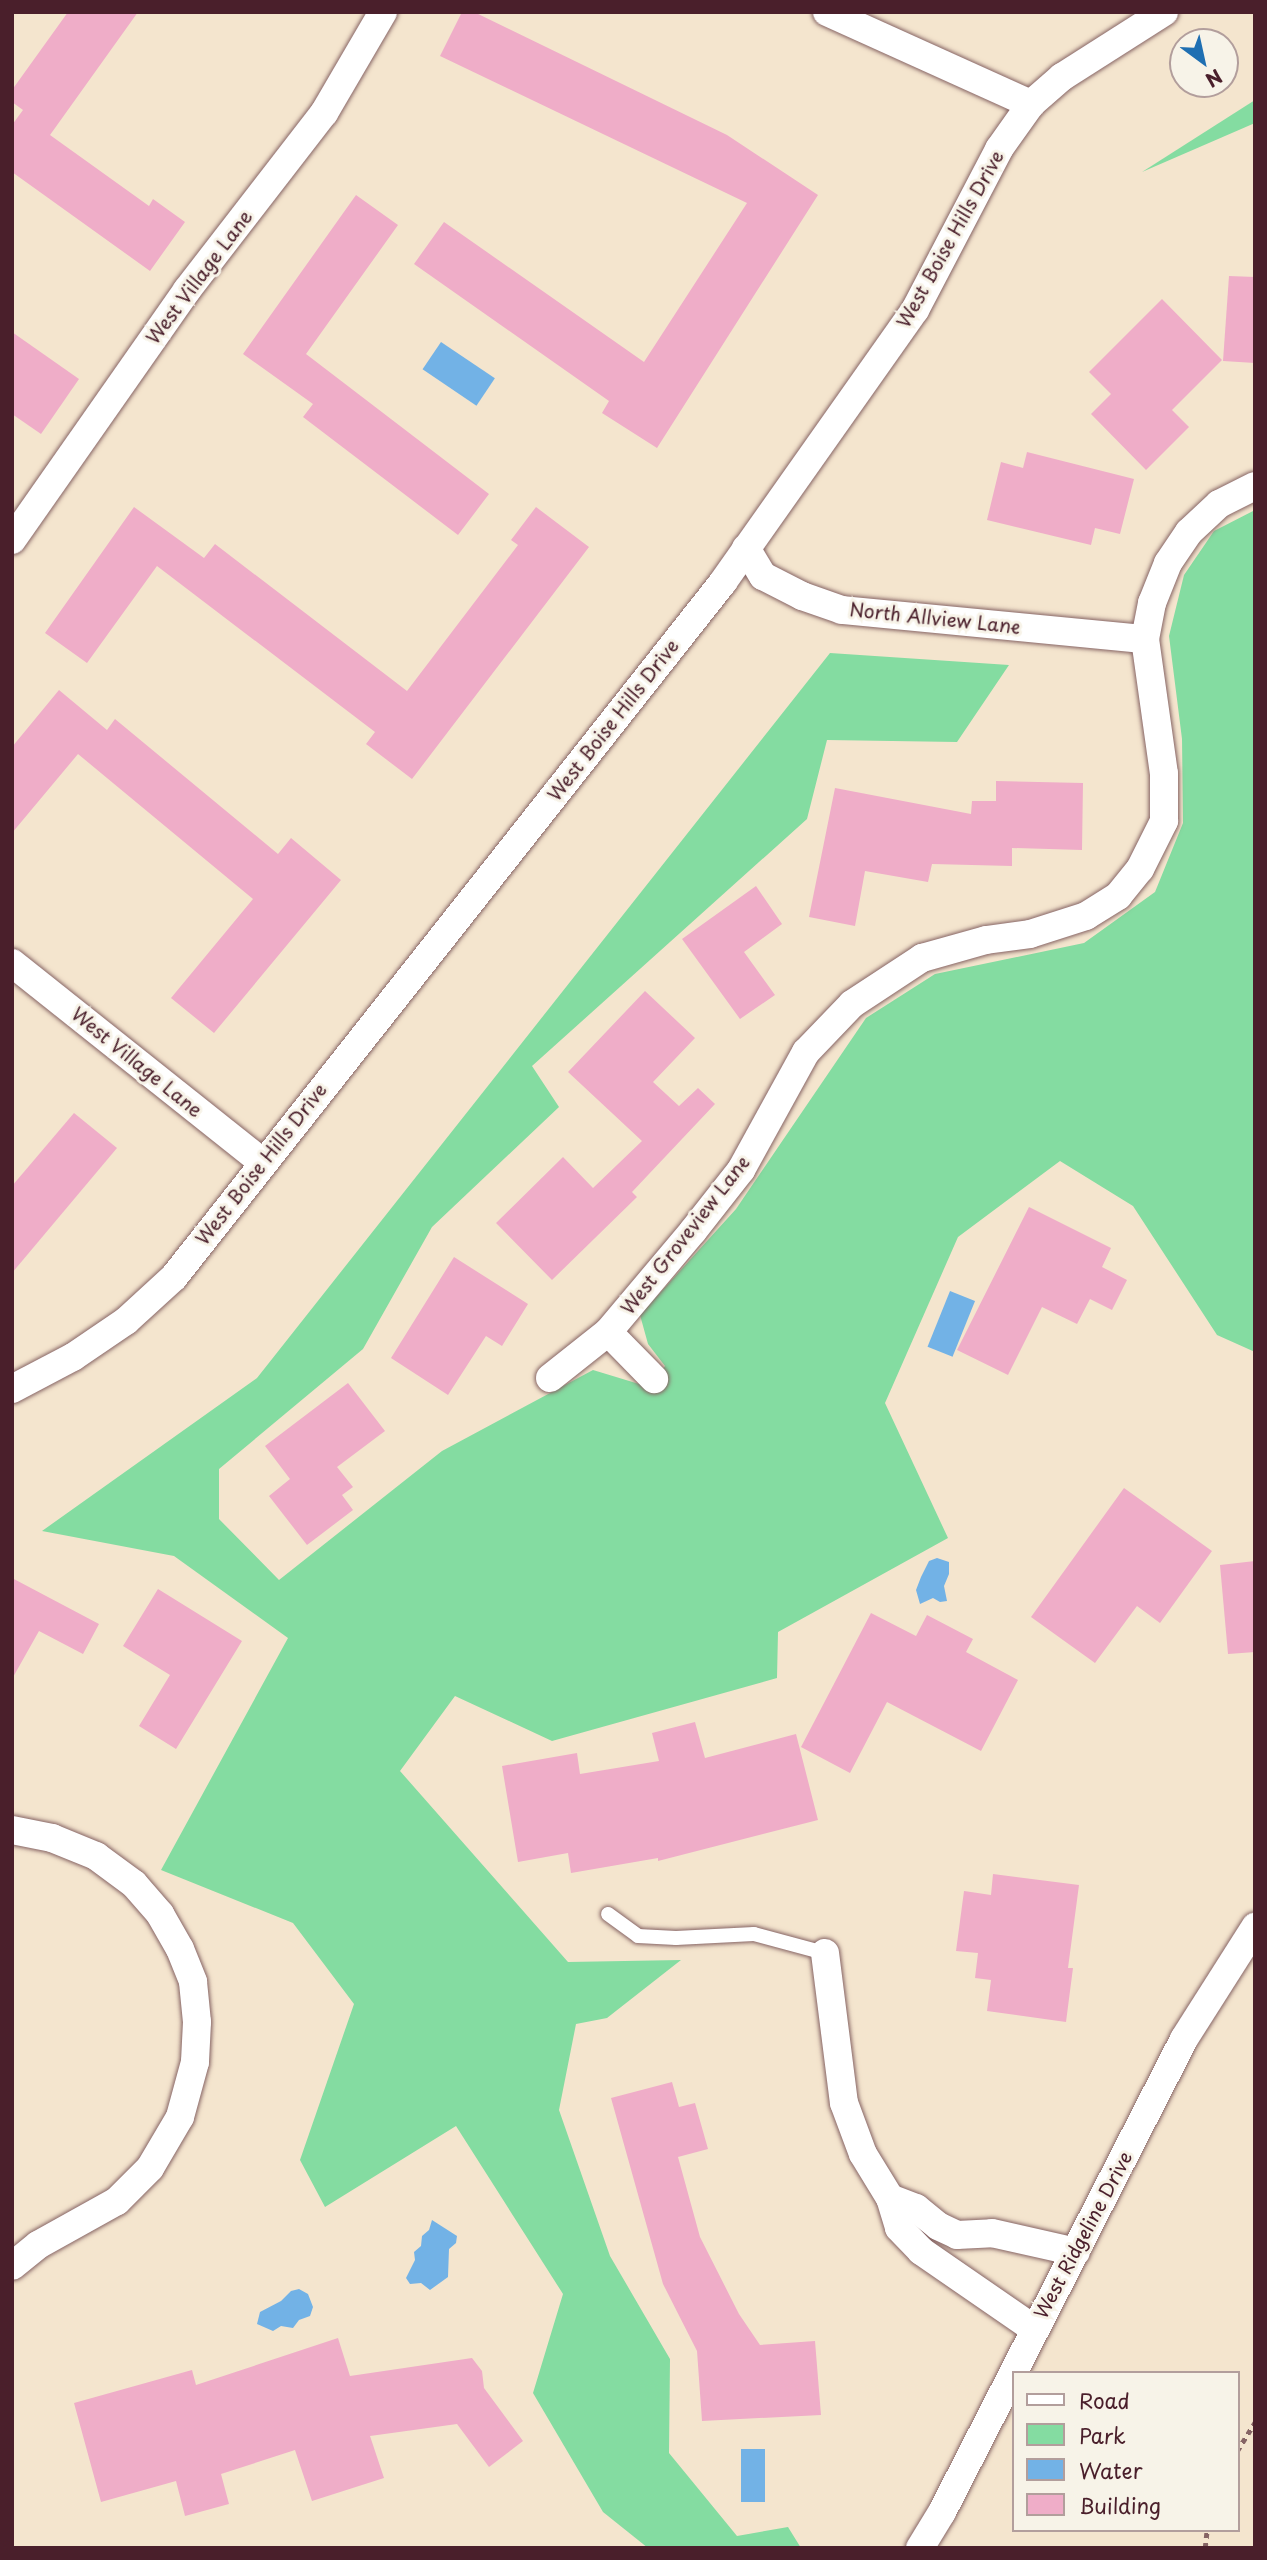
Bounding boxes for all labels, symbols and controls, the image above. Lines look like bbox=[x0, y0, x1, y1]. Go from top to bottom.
north arrow bbox=[1169, 28, 1239, 98]
text: N bbox=[1200, 63, 1228, 95]
street label: West Boise Hills Drive bbox=[892, 146, 1008, 332]
street label: West Village Lane bbox=[141, 206, 257, 348]
street label: North Allview Lane bbox=[847, 598, 1023, 638]
street label: West Boise Hills Drive bbox=[543, 634, 683, 806]
street label: West Village Lane bbox=[67, 1002, 207, 1122]
street label: West Boise Hills Drive bbox=[191, 1078, 331, 1250]
street label: West Groveview Lane bbox=[616, 1151, 754, 1319]
street label: West Ridgeline Drive bbox=[1029, 2147, 1137, 2323]
legend bbox=[1012, 2371, 1239, 2532]
text: Road bbox=[1079, 2384, 1130, 2416]
text: Park bbox=[1079, 2419, 1126, 2451]
text: Water bbox=[1079, 2454, 1142, 2486]
text: Building bbox=[1079, 2489, 1161, 2521]

